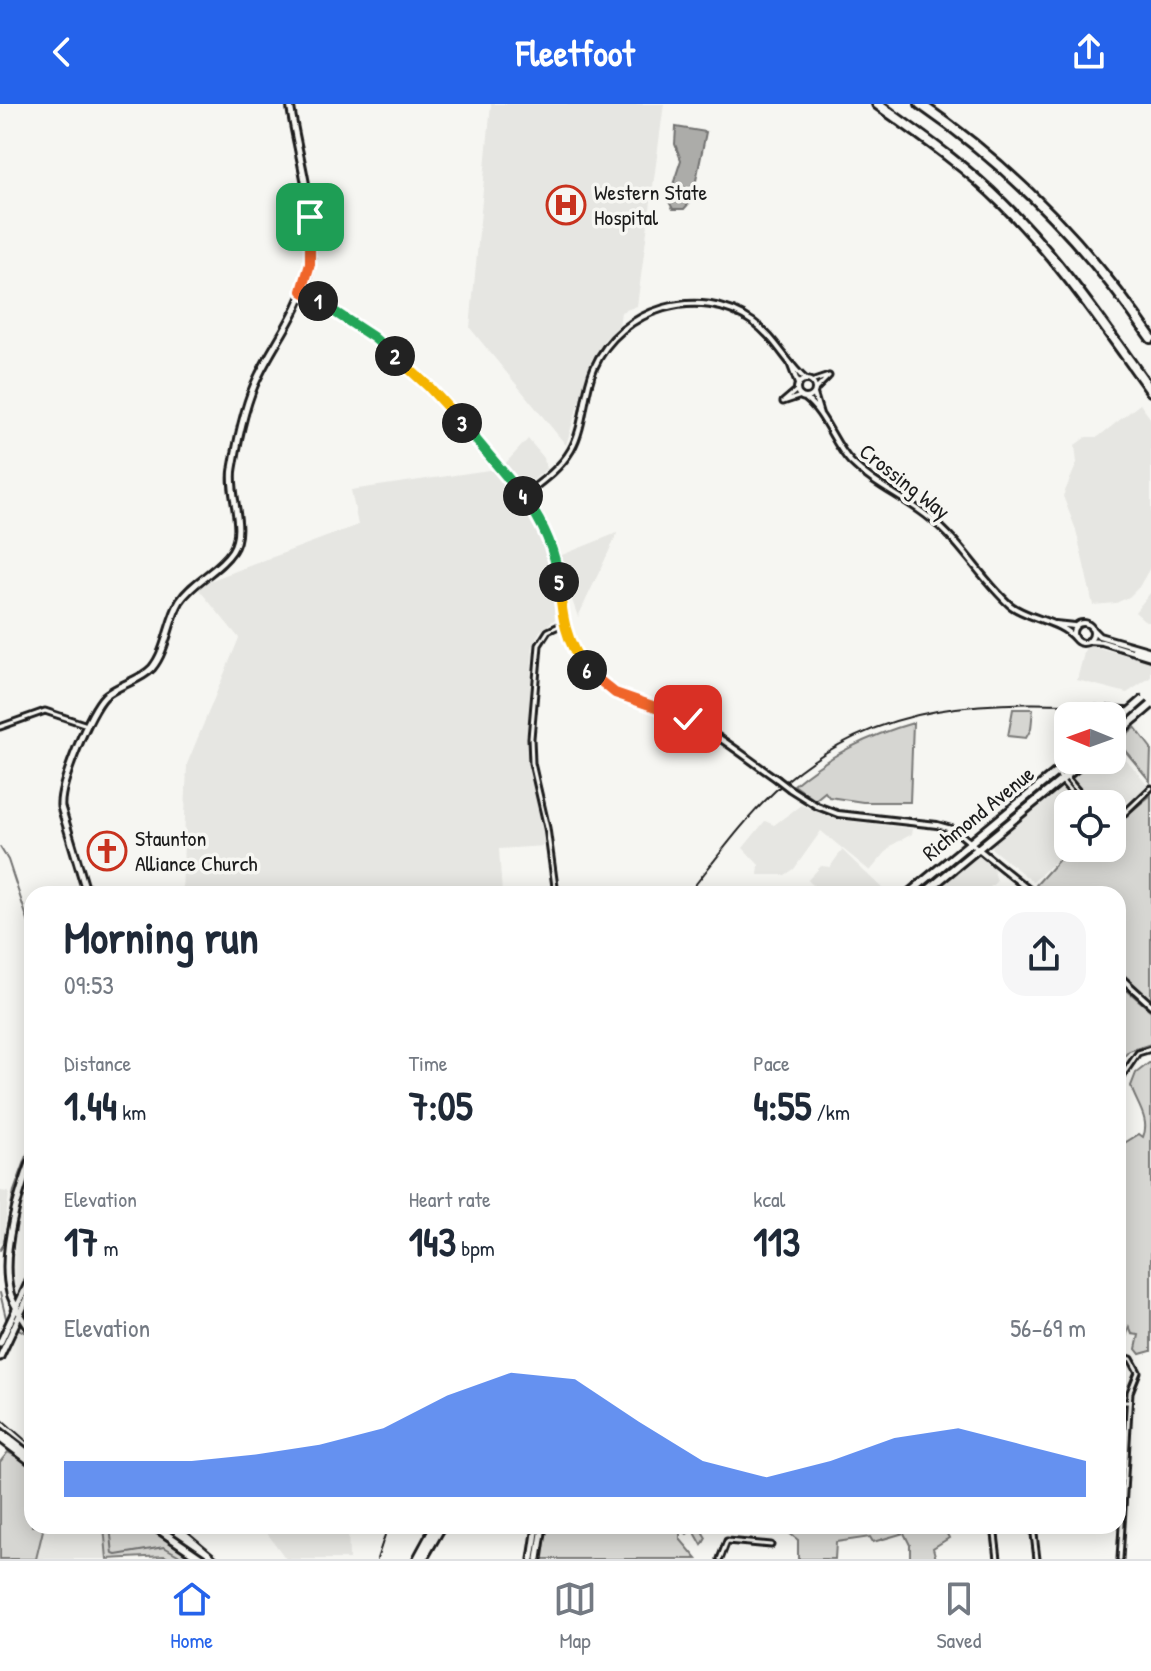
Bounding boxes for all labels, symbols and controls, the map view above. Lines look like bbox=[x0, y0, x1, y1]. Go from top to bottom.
text: Fleetfoot bbox=[516, 28, 635, 77]
icon: back bbox=[40, 30, 84, 74]
icon: share bbox=[1067, 30, 1111, 74]
place label: Western State Hospital bbox=[594, 177, 707, 232]
pin bbox=[276, 183, 344, 251]
hospital icon: Western State Hospital bbox=[545, 184, 587, 226]
icon: arrive bbox=[288, 195, 332, 239]
pin: 1 bbox=[298, 281, 338, 321]
text: 1 bbox=[314, 286, 322, 316]
pin: 2 bbox=[375, 336, 415, 376]
text: 2 bbox=[390, 341, 400, 371]
pin: 3 bbox=[442, 403, 482, 443]
text: 3 bbox=[457, 408, 467, 438]
street label: Crossing Way bbox=[853, 436, 957, 526]
pin: 4 bbox=[503, 476, 543, 516]
text: 4 bbox=[519, 481, 527, 511]
pin: 5 bbox=[539, 562, 579, 602]
text: 5 bbox=[554, 567, 564, 597]
pin: 6 bbox=[567, 650, 607, 690]
text: 6 bbox=[583, 655, 591, 685]
pin bbox=[654, 685, 722, 753]
icon: check bbox=[666, 697, 710, 741]
north arrow bbox=[1054, 702, 1126, 774]
map controls bbox=[1054, 702, 1126, 862]
street label: Richmond Avenue bbox=[916, 758, 1040, 867]
button: locate bbox=[1054, 790, 1126, 862]
place label: Staunton Alliance Church bbox=[135, 823, 257, 878]
church icon: Staunton Alliance Church bbox=[86, 830, 128, 872]
text: Morning run bbox=[64, 907, 259, 967]
button: share bbox=[1002, 912, 1086, 996]
text: 09:53 bbox=[64, 967, 114, 1002]
text: Distance bbox=[64, 1048, 131, 1078]
text: Time bbox=[409, 1048, 448, 1078]
text: Pace bbox=[753, 1048, 790, 1078]
text: 1.44 bbox=[64, 1078, 117, 1132]
text: 7:05 bbox=[409, 1078, 473, 1132]
text: 4:55 bbox=[753, 1078, 811, 1132]
text: km bbox=[117, 1097, 146, 1127]
text: /km bbox=[811, 1097, 850, 1127]
text: Elevation bbox=[64, 1184, 137, 1214]
text: Heart rate bbox=[409, 1184, 491, 1214]
text: kcal bbox=[753, 1184, 785, 1214]
text: 17 bbox=[64, 1214, 98, 1268]
text: 143 bbox=[409, 1214, 456, 1268]
text: 113 bbox=[753, 1214, 800, 1268]
text: m bbox=[98, 1233, 118, 1263]
text: bpm bbox=[456, 1233, 495, 1263]
text: Elevation bbox=[64, 1310, 150, 1345]
text: 56–69 m bbox=[1010, 1310, 1086, 1345]
tab: Home bbox=[170, 1577, 214, 1655]
tab: Map bbox=[553, 1577, 597, 1655]
tab: Saved bbox=[936, 1577, 981, 1655]

